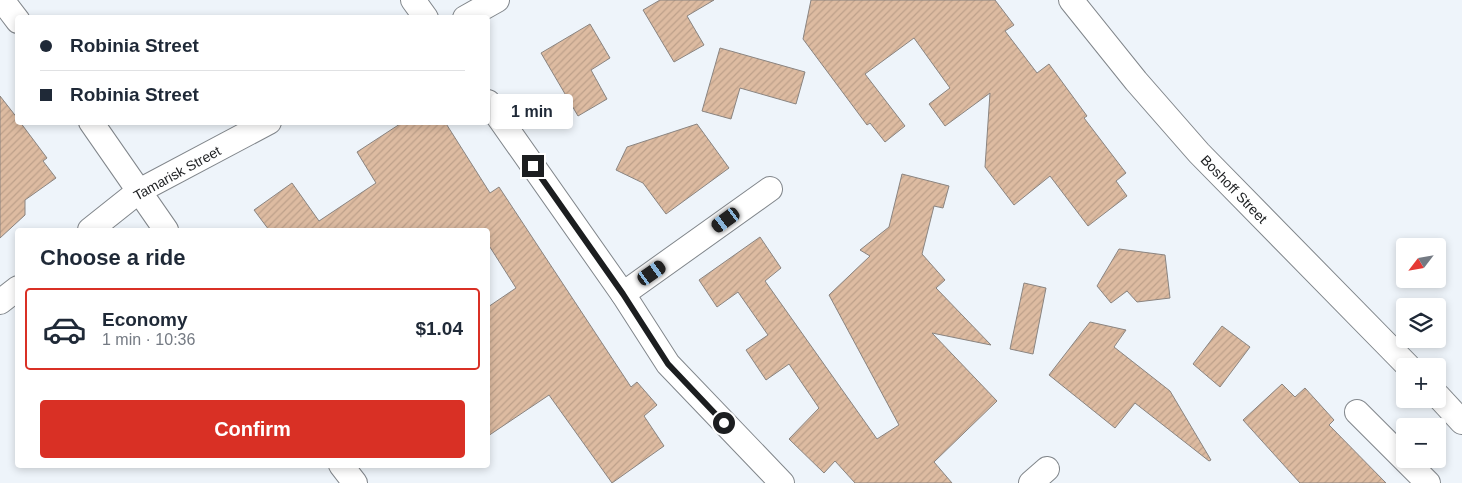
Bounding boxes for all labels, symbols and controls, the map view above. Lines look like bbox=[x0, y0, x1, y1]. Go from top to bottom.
text: Robinia Street bbox=[70, 35, 199, 56]
text: Robinia Street bbox=[70, 84, 199, 105]
callout: 1 min bbox=[492, 94, 574, 128]
text: 1 min bbox=[511, 103, 553, 120]
street label: Tamarisk Street bbox=[131, 142, 224, 204]
street label: Boshoff Street bbox=[1198, 152, 1271, 226]
route end bbox=[522, 155, 544, 177]
car bbox=[709, 205, 742, 235]
north arrow bbox=[1396, 238, 1446, 288]
map controls bbox=[1396, 238, 1446, 468]
text: Choose a ride bbox=[40, 245, 185, 270]
car bbox=[635, 258, 668, 288]
button: layers bbox=[1396, 298, 1446, 348]
icon: car bbox=[42, 307, 87, 352]
text: Economy bbox=[102, 309, 188, 330]
text: $1.04 bbox=[415, 318, 463, 339]
text: 1 min · 10:36 bbox=[102, 331, 195, 348]
button: + bbox=[1396, 358, 1446, 408]
button: Confirm bbox=[40, 400, 465, 458]
route start bbox=[713, 412, 735, 434]
button: − bbox=[1396, 418, 1446, 468]

